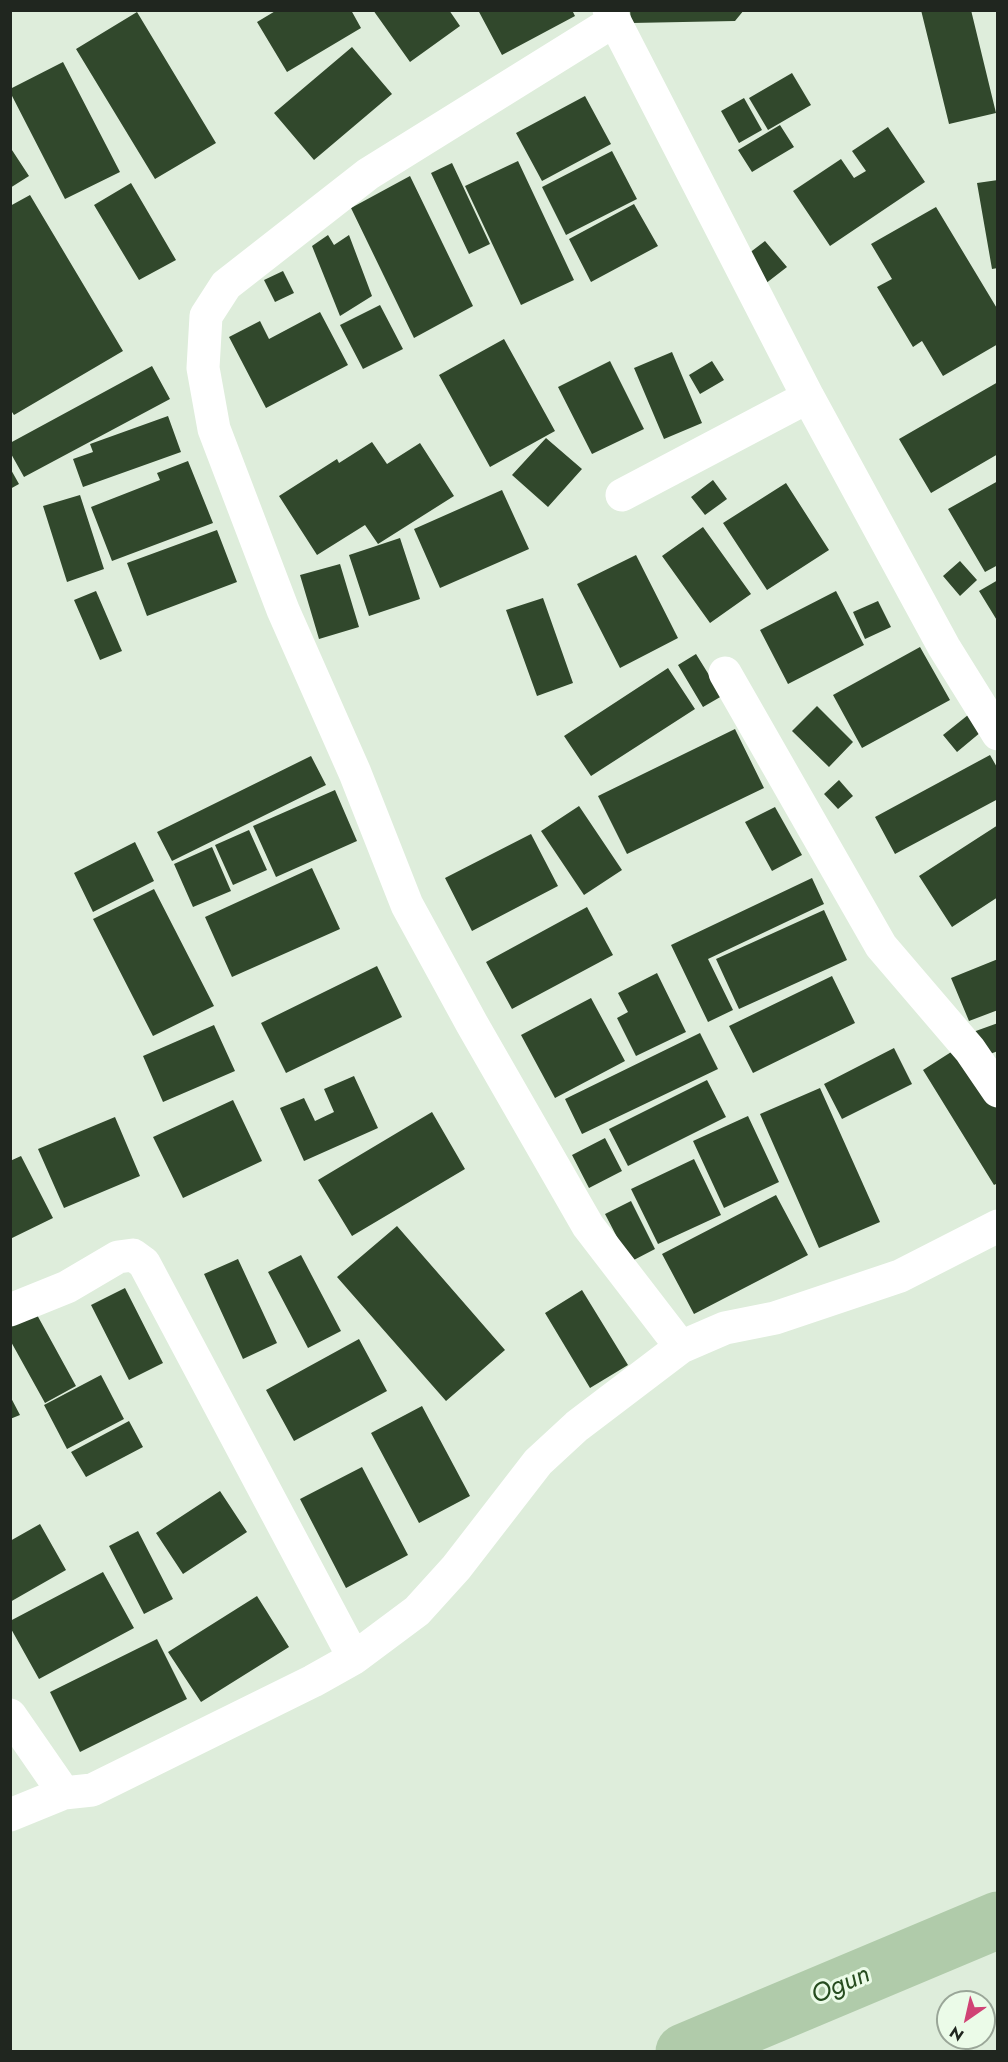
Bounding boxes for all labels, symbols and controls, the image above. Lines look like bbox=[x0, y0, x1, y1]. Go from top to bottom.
water label: Ogun bbox=[807, 1960, 875, 2012]
north arrow bbox=[936, 1990, 996, 2050]
text: N bbox=[945, 2021, 968, 2047]

